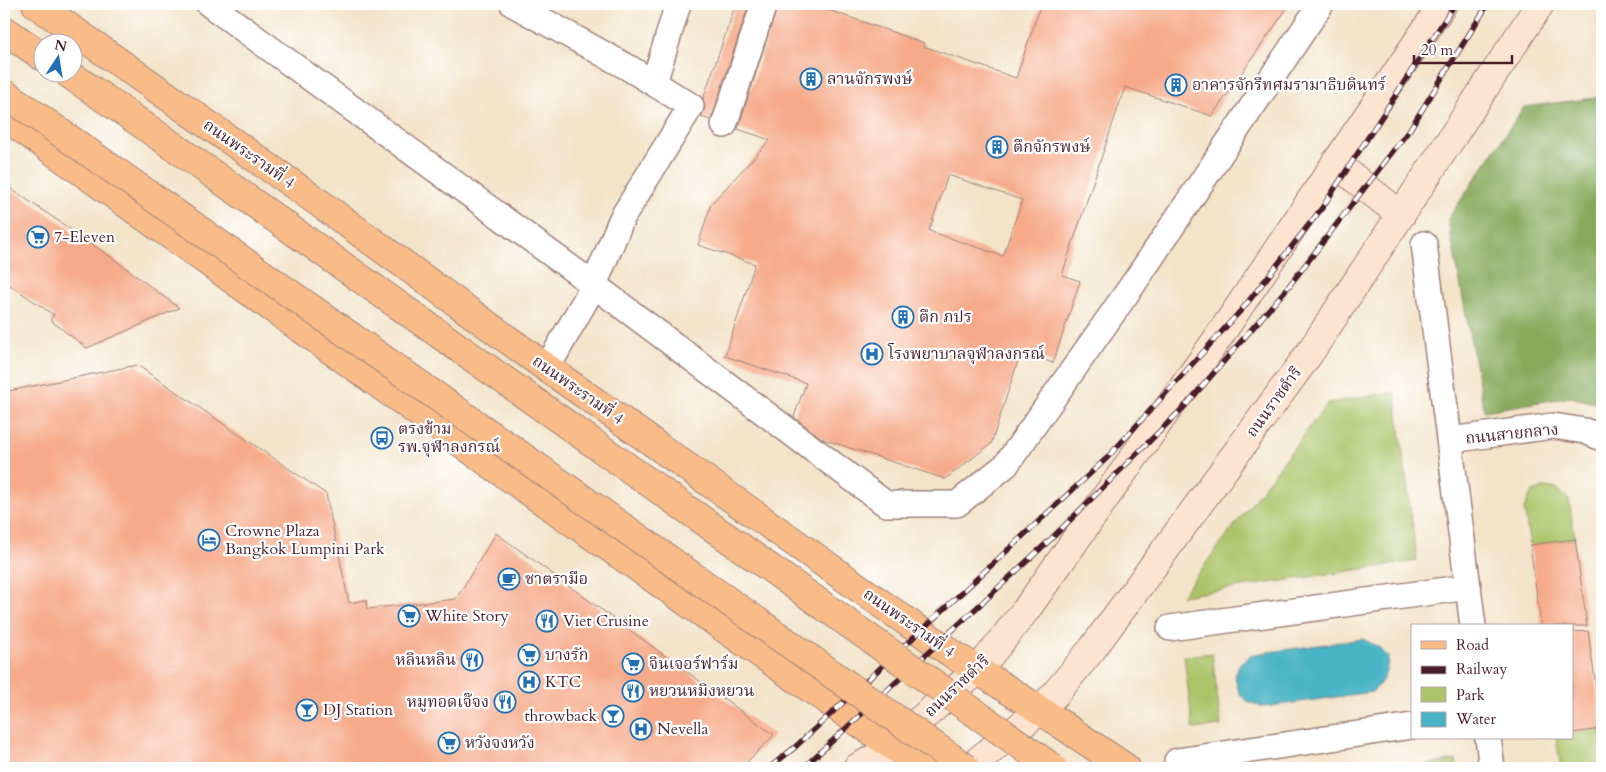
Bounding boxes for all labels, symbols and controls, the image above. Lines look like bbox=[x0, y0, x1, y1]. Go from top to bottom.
north arrow bbox=[32, 32, 82, 82]
scale bar bbox=[1414, 32, 1511, 64]
text: N bbox=[53, 35, 69, 56]
text: 20 m bbox=[1421, 40, 1453, 60]
building icon: ลานจักรพงษ์ bbox=[799, 67, 823, 91]
place label: ลานจักรพงษ์ bbox=[827, 68, 912, 90]
building icon: อาคารจักรีทศมรามาธิบดินทร์ bbox=[1164, 73, 1188, 97]
place label: อาคารจักรีทศมรามาธิบดินทร์ bbox=[1192, 74, 1387, 96]
street label: ถนนพระรามที่ 4 bbox=[199, 113, 300, 194]
building icon: ตึกจักรพงษ์ bbox=[985, 135, 1009, 159]
place label: ตึกจักรพงษ์ bbox=[1013, 136, 1090, 158]
supermarket icon: 7-Eleven bbox=[26, 225, 50, 249]
place label: 7-Eleven bbox=[54, 226, 115, 248]
building icon: ตึก ภปร bbox=[891, 305, 915, 329]
place label: ตึก ภปร bbox=[919, 306, 972, 328]
hospital icon: โรงพยาบาลจุฬาลงกรณ์ bbox=[860, 342, 884, 366]
place label: โรงพยาบาลจุฬาลงกรณ์ bbox=[887, 343, 1045, 365]
street label: ถนนพระรามที่ 4 bbox=[528, 349, 629, 430]
street label: ถนนราชดำริ bbox=[1241, 362, 1307, 442]
place label: ตรงข้าม รพ.จุฬาลงกรณ์ bbox=[398, 418, 500, 458]
street label: ถนนสายกลาง bbox=[1464, 418, 1560, 450]
bus stop icon: ตรงข้าม รพ.จุฬาลงกรณ์ bbox=[370, 426, 394, 450]
place label: Crowne Plaza Bangkok Lumpini Park bbox=[225, 520, 385, 560]
hotel icon: Crowne Plaza Bangkok Lumpini Park bbox=[197, 528, 221, 552]
cafe icon: ชาตรามือ bbox=[497, 567, 521, 591]
place label: ชาตรามือ bbox=[525, 568, 588, 590]
street label: ถนนพระรามที่ 4 bbox=[859, 582, 960, 663]
supermarket icon: White Story bbox=[397, 604, 421, 628]
place label: White Story bbox=[424, 605, 509, 627]
restaurant icon: Viet Crusine bbox=[535, 609, 559, 633]
place label: Viet Crusine bbox=[563, 610, 649, 632]
legend bbox=[1411, 624, 1574, 740]
text: Road bbox=[1456, 635, 1489, 655]
supermarket icon: บางรัก bbox=[517, 643, 541, 667]
place label: บางรัก bbox=[545, 644, 589, 666]
restaurant icon: หลินหลิน bbox=[460, 648, 484, 672]
place label: หลินหลิน bbox=[396, 649, 456, 671]
street label: ถนนราชดำริ bbox=[919, 650, 995, 722]
supermarket icon: จินเจอร์ฟาร์ม bbox=[621, 652, 645, 676]
place label: จินเจอร์ฟาร์ม bbox=[649, 653, 738, 675]
text: Railway bbox=[1456, 659, 1507, 679]
hospital icon: KTC bbox=[517, 670, 541, 694]
place label: KTC bbox=[545, 671, 581, 693]
restaurant icon: หยวนหมิงหยวน bbox=[621, 679, 645, 703]
place label: หยวนหมิงหยวน bbox=[649, 680, 754, 702]
text: Park bbox=[1456, 685, 1485, 705]
restaurant icon: หมูทอดเจ๊จง bbox=[493, 690, 517, 714]
place label: หมูทอดเจ๊จง bbox=[407, 691, 489, 713]
bar icon: DJ Station bbox=[295, 698, 319, 722]
place label: DJ Station bbox=[323, 699, 393, 721]
bar icon: throwback bbox=[601, 704, 625, 728]
place label: throwback bbox=[524, 705, 597, 727]
text: Water bbox=[1455, 709, 1497, 729]
hospital icon: Nevella bbox=[629, 717, 653, 741]
place label: Nevella bbox=[657, 718, 708, 740]
supermarket icon: หวังจงหวัง bbox=[437, 731, 461, 755]
place label: หวังจงหวัง bbox=[465, 732, 535, 754]

